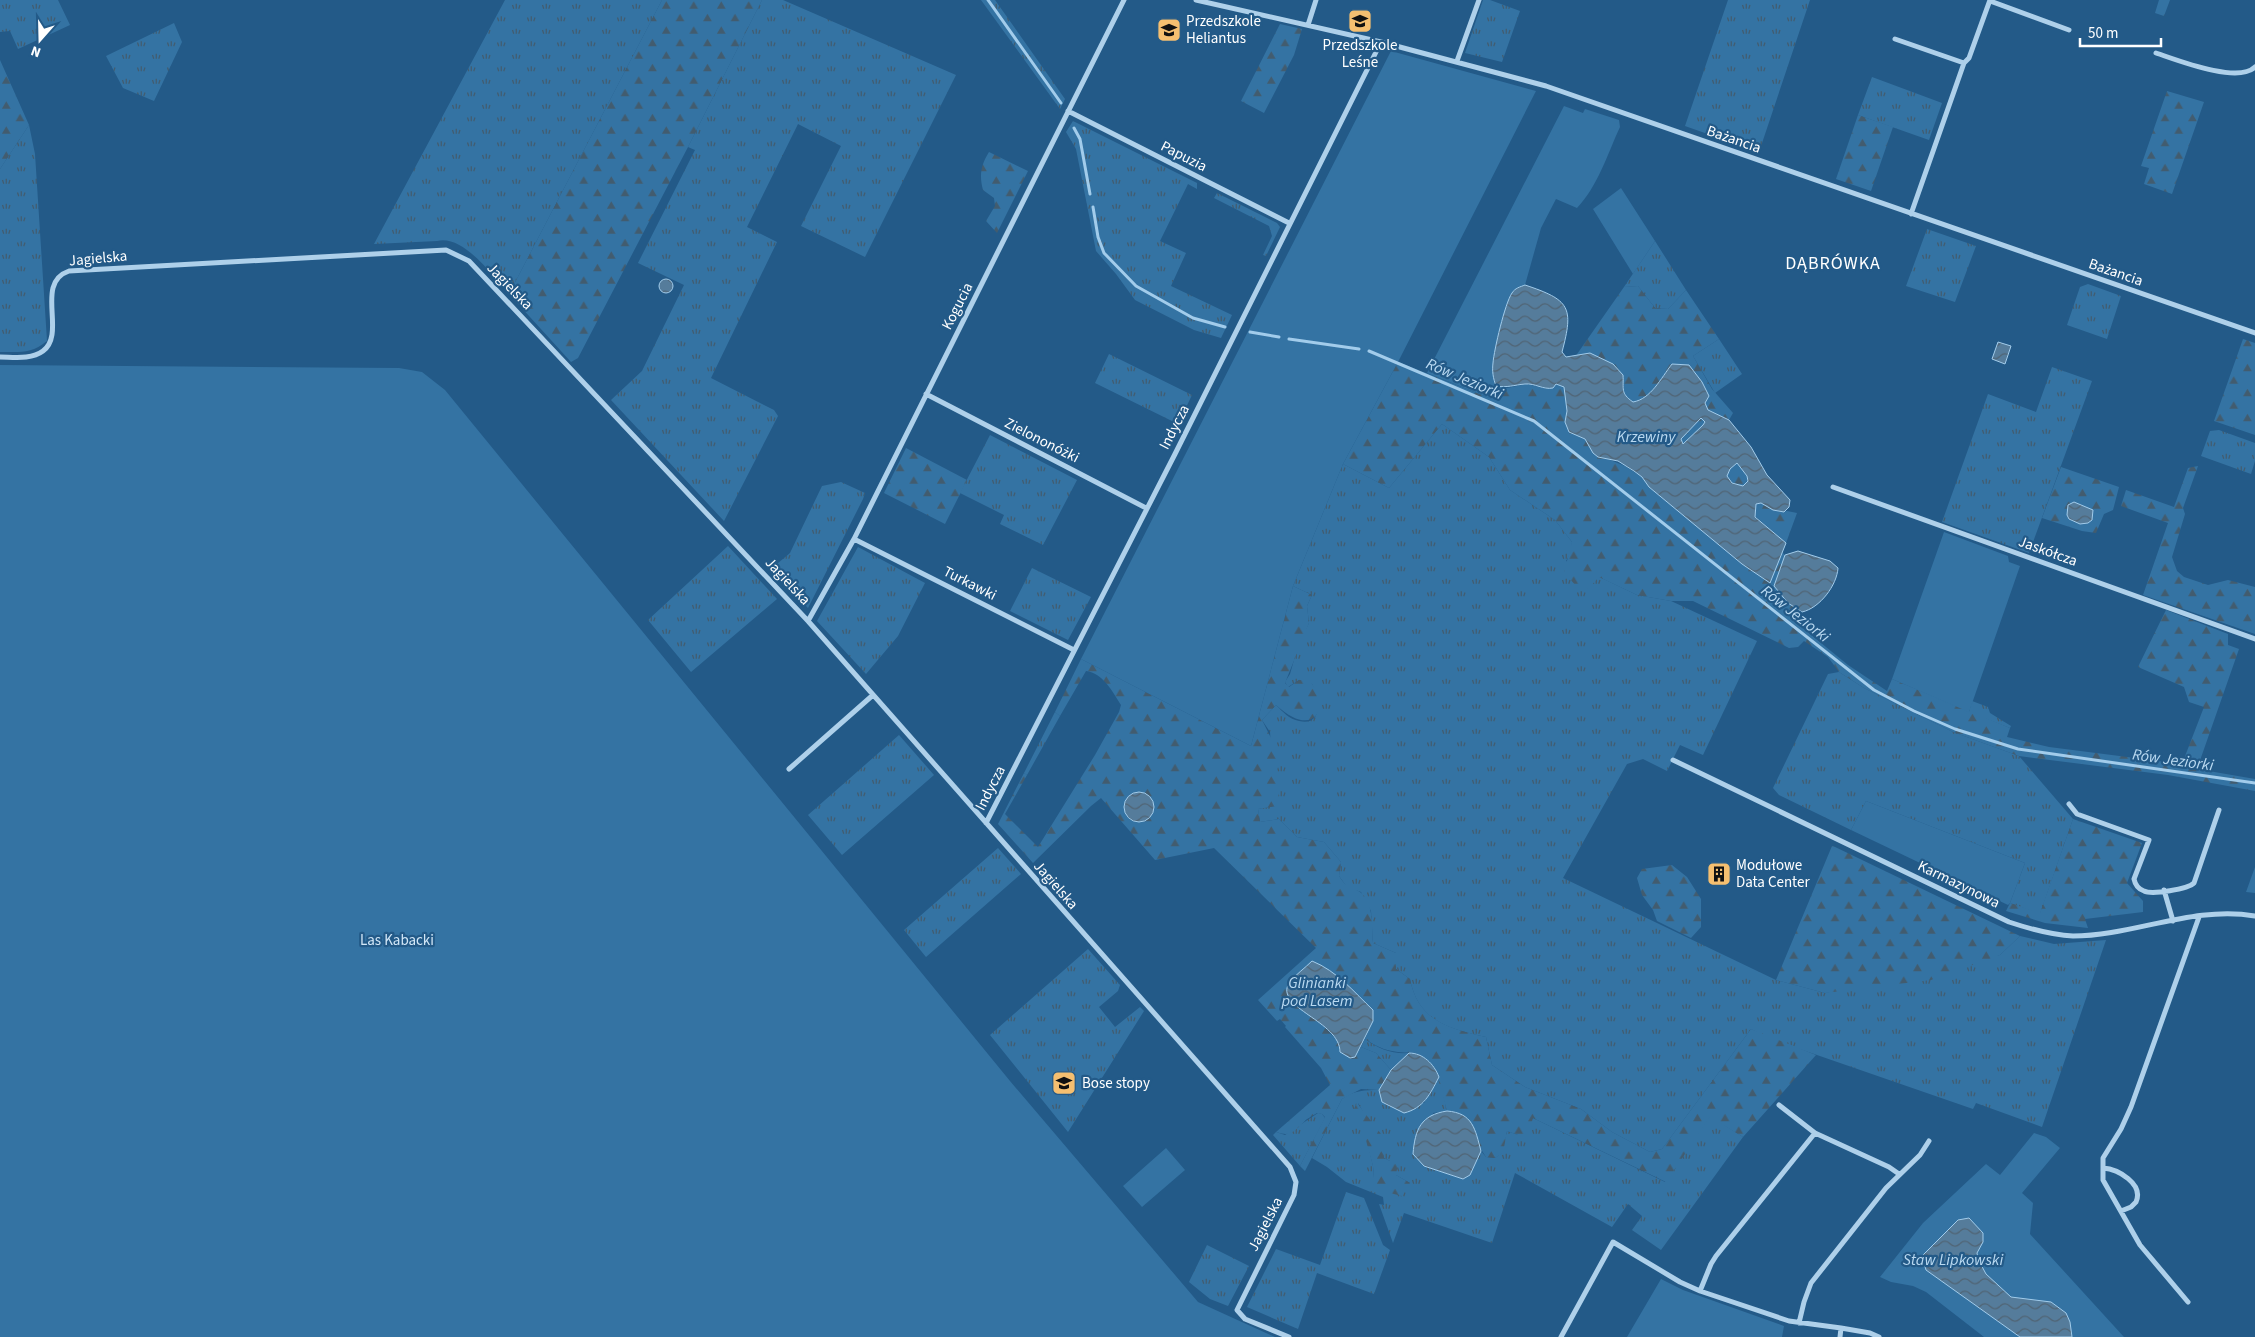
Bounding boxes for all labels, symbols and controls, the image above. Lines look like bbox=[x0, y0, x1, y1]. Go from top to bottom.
school or university icon: Przedszkole Leśne bbox=[1347, 8, 1373, 34]
place label: Przedszkole Heliantus bbox=[1186, 11, 1261, 49]
north arrow bbox=[15, 15, 65, 65]
scale bar bbox=[2080, 15, 2161, 47]
school or university icon: Przedszkole Heliantus bbox=[1156, 17, 1182, 43]
text: 50 m bbox=[2088, 23, 2118, 44]
place label: Przedszkole Leśne bbox=[1323, 35, 1397, 73]
text: N bbox=[28, 40, 44, 62]
street label: Bażancia bbox=[1704, 120, 1764, 159]
street label: Papuzia bbox=[1157, 136, 1211, 177]
street label: Jagielska bbox=[68, 245, 128, 272]
district label: DĄBRÓWKA bbox=[1785, 251, 1881, 276]
street label: Bażancia bbox=[2086, 253, 2146, 292]
street label: Jagielska bbox=[482, 258, 537, 315]
street label: Kogucia bbox=[937, 279, 978, 333]
water label: Rów Jeziorki bbox=[1423, 353, 1507, 405]
street label: Indycza bbox=[1154, 401, 1195, 453]
street label: Zielononóżki bbox=[1001, 413, 1083, 468]
water label: Krzewiny bbox=[1617, 426, 1676, 448]
street label: Jaskółcza bbox=[2015, 531, 2080, 572]
street label: Jagielska bbox=[760, 553, 815, 610]
street label: Turkawki bbox=[939, 561, 1000, 606]
water label: Rów Jeziorki bbox=[1756, 580, 1835, 648]
water label: Rów Jeziorki bbox=[2131, 743, 2215, 777]
street label: Indycza bbox=[970, 762, 1011, 814]
place label: Modułowe Data Center bbox=[1736, 855, 1810, 893]
street label: Karmazynowa bbox=[1914, 855, 2003, 913]
street label: Jagielska bbox=[1029, 856, 1083, 914]
building icon: Modułowe Data Center bbox=[1706, 861, 1732, 887]
park label: Las Kabacki bbox=[360, 930, 434, 951]
water label: Glinianki pod Lasem bbox=[1280, 972, 1353, 1012]
school or university icon: Bose stopy bbox=[1051, 1070, 1077, 1096]
place label: Bose stopy bbox=[1082, 1073, 1150, 1094]
street label: Jagielska bbox=[1243, 1193, 1288, 1255]
water label: Staw Lipkowski bbox=[1903, 1249, 2003, 1271]

